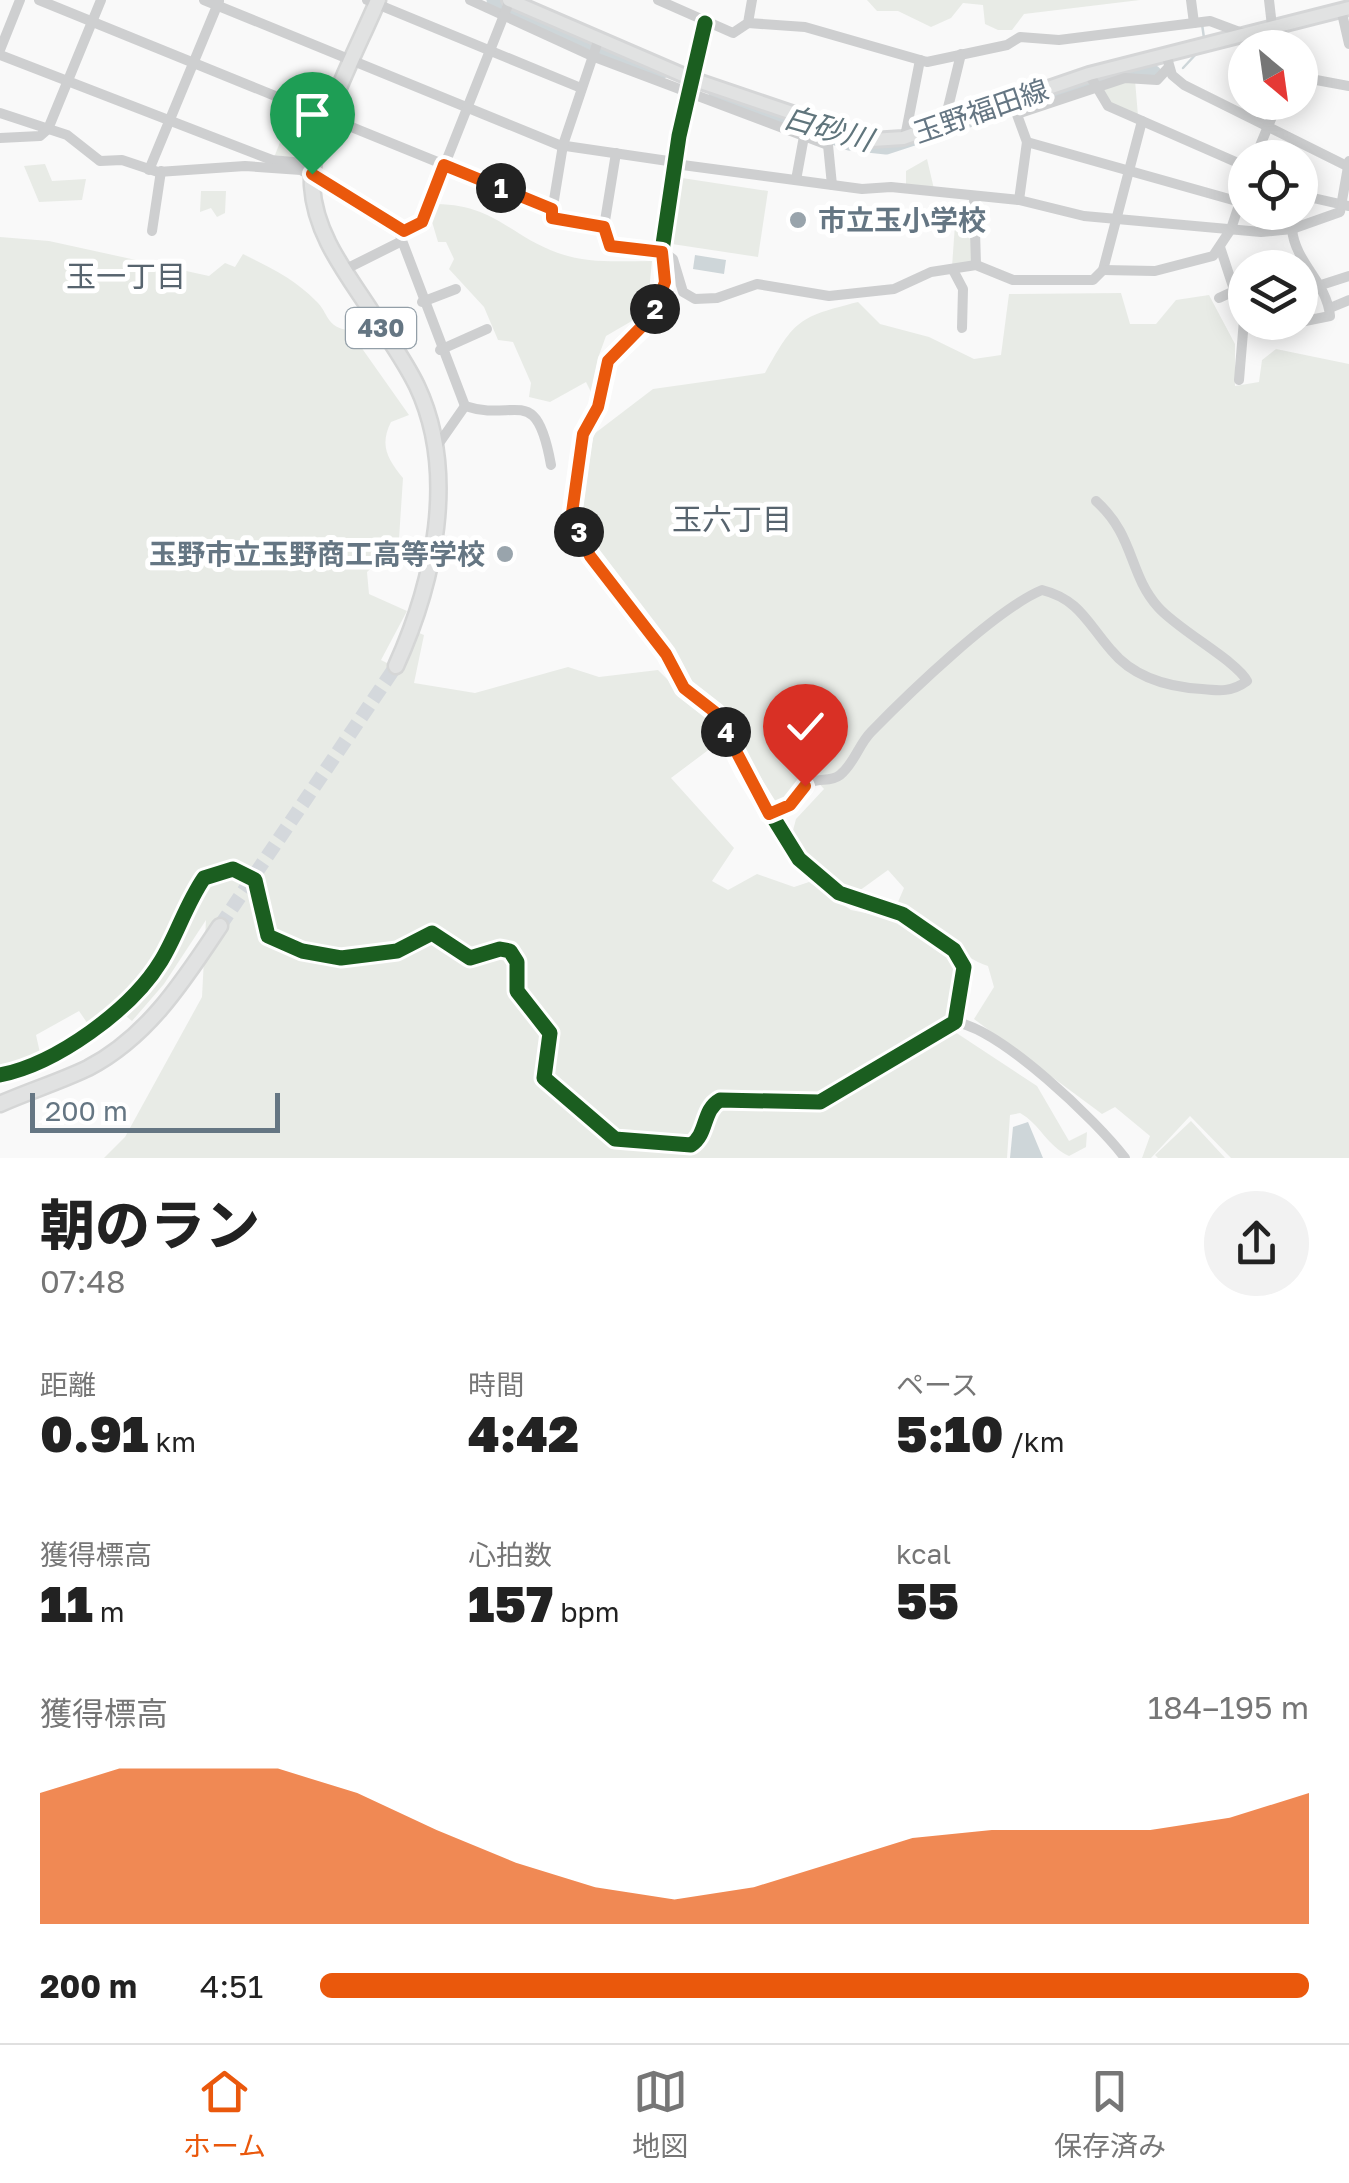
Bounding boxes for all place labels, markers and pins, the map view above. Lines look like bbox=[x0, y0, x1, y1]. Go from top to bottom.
pin bbox=[270, 72, 355, 175]
pin: 1 bbox=[476, 163, 526, 213]
place label: 市立玉小学校 bbox=[818, 203, 986, 236]
marker: 市立玉小学校 bbox=[787, 209, 809, 231]
pin: 2 bbox=[630, 284, 680, 334]
pin: 3 bbox=[554, 507, 604, 557]
place label: 玉野市立玉野商工高等学校 bbox=[149, 537, 485, 570]
marker: 玉野市立玉野商工高等学校 bbox=[494, 543, 516, 565]
pin bbox=[763, 684, 848, 787]
pin: 4 bbox=[701, 707, 751, 757]

